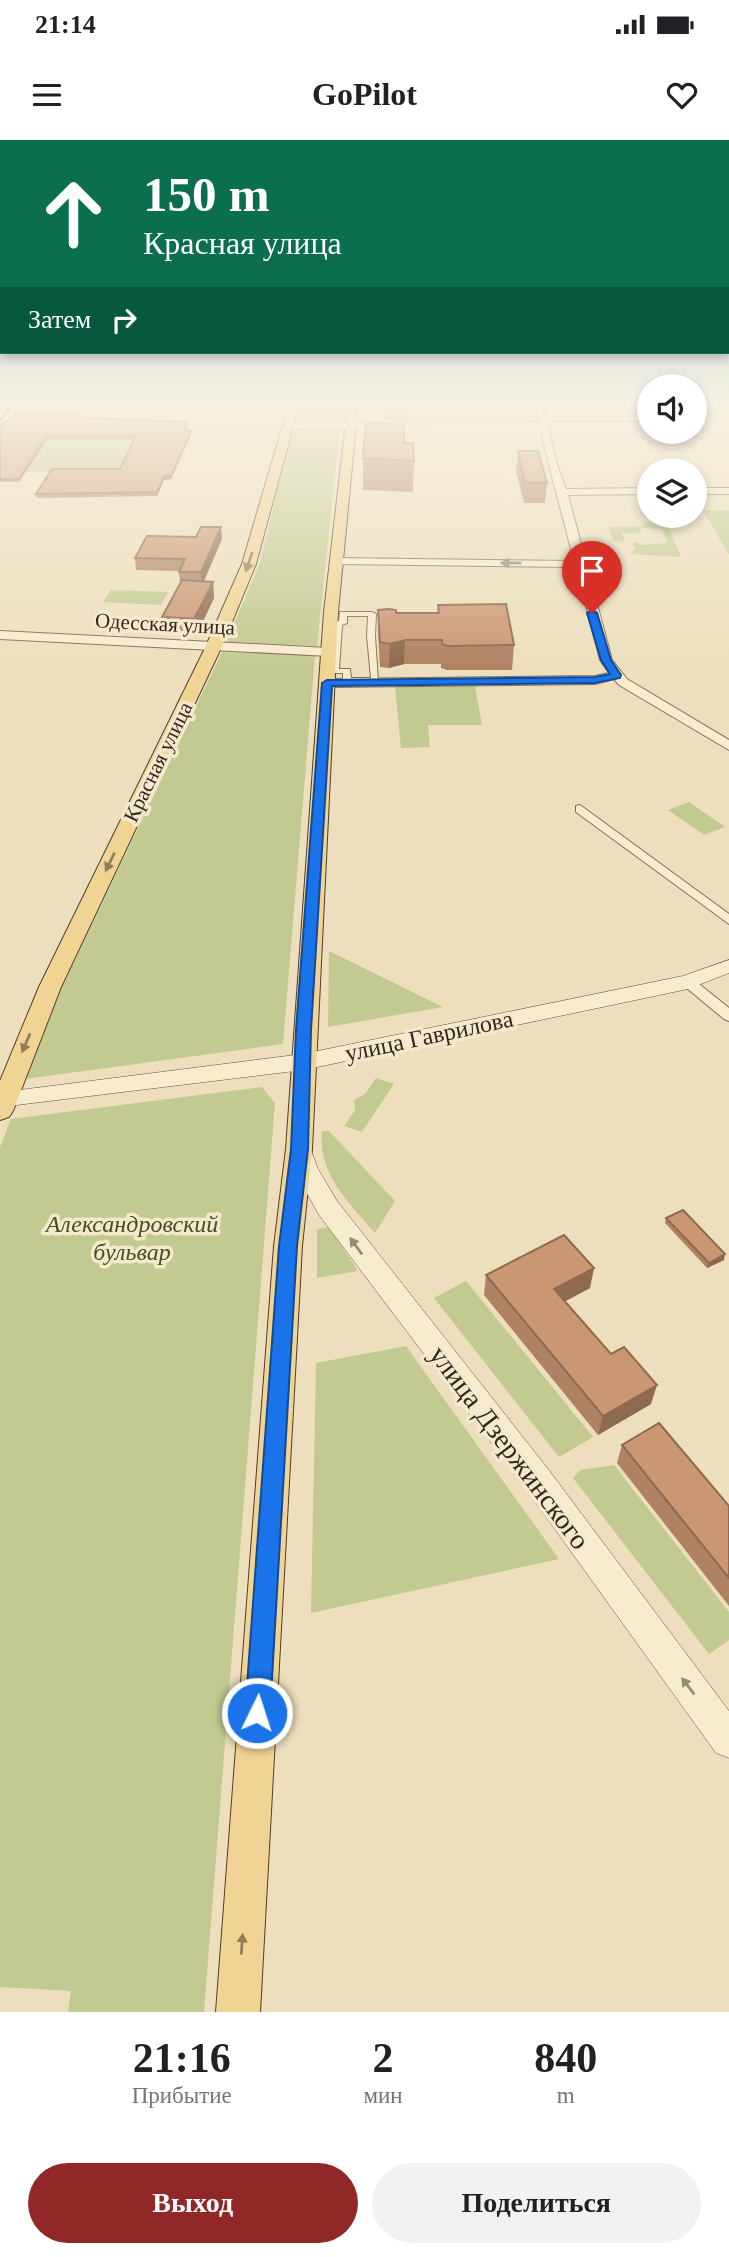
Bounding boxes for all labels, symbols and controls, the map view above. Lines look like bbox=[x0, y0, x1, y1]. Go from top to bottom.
text: 21:14 bbox=[35, 10, 96, 39]
icon: menu bbox=[28, 76, 66, 114]
text: GoPilot bbox=[312, 76, 417, 112]
icon: heart bbox=[663, 76, 701, 114]
text: 150 m bbox=[143, 167, 270, 222]
icon: ahead bbox=[28, 168, 119, 259]
text: Красная улица bbox=[143, 225, 342, 261]
icon: right bbox=[105, 301, 143, 339]
text: Затем bbox=[28, 305, 91, 334]
map controls bbox=[637, 374, 707, 528]
button: sound bbox=[637, 374, 707, 444]
button: layers bbox=[637, 458, 707, 528]
pin bbox=[562, 541, 622, 613]
one-way arrow bbox=[243, 552, 254, 573]
icon: arrive bbox=[573, 552, 611, 590]
one-way arrow bbox=[500, 557, 522, 569]
street label: Одесская улица bbox=[94, 608, 236, 640]
street label: Красная улица bbox=[119, 698, 198, 826]
one-way arrow bbox=[104, 852, 116, 872]
street label: улица Гаврилова bbox=[343, 1005, 516, 1066]
one-way arrow bbox=[20, 1033, 31, 1054]
park label: Александровский бульвар bbox=[44, 1211, 218, 1265]
one-way arrow bbox=[349, 1237, 363, 1256]
street label: улица Дзержинского bbox=[423, 1340, 596, 1555]
position arrow bbox=[220, 1676, 294, 1750]
one-way arrow bbox=[681, 1677, 695, 1695]
one-way arrow bbox=[237, 1933, 248, 1955]
text: 21:16 bbox=[133, 2035, 231, 2081]
text: 2 bbox=[373, 2035, 394, 2081]
text: 840 bbox=[534, 2035, 597, 2081]
text: Прибытие bbox=[132, 2083, 232, 2108]
text: мин bbox=[363, 2083, 403, 2108]
text: m bbox=[557, 2083, 575, 2108]
button: Выход bbox=[28, 2163, 358, 2243]
button: Поделиться bbox=[372, 2163, 701, 2243]

